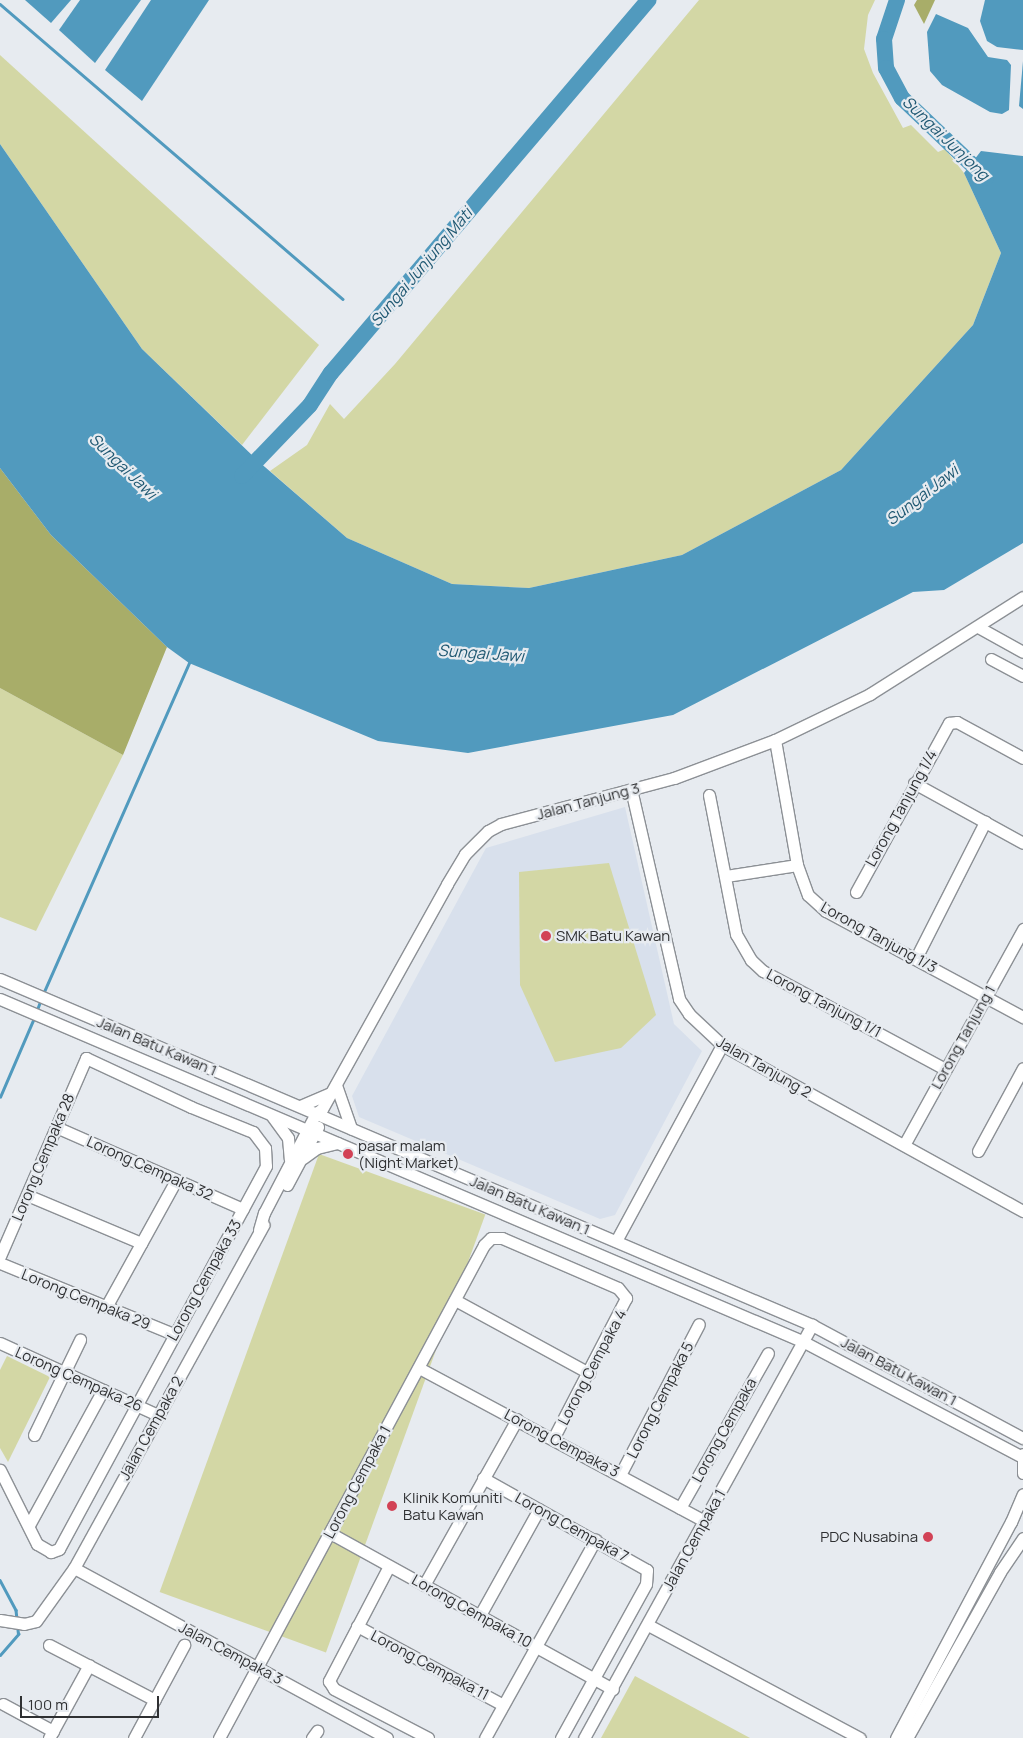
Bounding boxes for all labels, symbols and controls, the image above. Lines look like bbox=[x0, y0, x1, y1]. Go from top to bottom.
water label: Sungai Junjong bbox=[899, 92, 993, 184]
water label: Sungai Junjung Mati bbox=[366, 204, 476, 330]
water label: Sungai Jawi bbox=[85, 429, 161, 503]
water label: Sungai Jawi bbox=[882, 461, 962, 529]
water label: Sungai Jawi bbox=[437, 640, 525, 666]
street label: Lorong Tanjung 1/4 bbox=[861, 747, 941, 869]
street label: Jalan Tanjung 3 bbox=[535, 779, 641, 823]
street label: Lorong Tanjung 1/3 bbox=[818, 898, 940, 976]
place label: SMK Batu Kawan bbox=[556, 927, 670, 945]
marker: SMK Batu Kawan bbox=[540, 930, 552, 942]
street label: Lorong Tanjung 1/1 bbox=[763, 965, 885, 1041]
street label: Lorong Tanjung 1 bbox=[927, 982, 999, 1092]
street label: Jalan Batu Kawan 1 bbox=[94, 1013, 220, 1079]
street label: Jalan Tanjung 2 bbox=[714, 1033, 814, 1101]
street label: Lorong Cempaka 28 bbox=[8, 1091, 78, 1223]
street label: Lorong Cempaka 32 bbox=[84, 1132, 216, 1204]
place label: pasar malam (Night Market) bbox=[358, 1136, 460, 1171]
marker: pasar malam (Night Market) bbox=[342, 1148, 354, 1160]
street label: Jalan Batu Kawan 1 bbox=[467, 1172, 593, 1238]
street label: Lorong Cempaka 33 bbox=[163, 1216, 245, 1344]
street label: Lorong Cempaka 29 bbox=[19, 1265, 153, 1333]
street label: Lorong Cempaka 4 bbox=[554, 1306, 630, 1428]
street label: Jalan Batu Kawan 1 bbox=[838, 1333, 960, 1409]
street label: Lorong Cempaka 5 bbox=[623, 1339, 697, 1461]
street label: Lorong Cempaka 26 bbox=[13, 1343, 145, 1415]
street label: Jalan Cempaka 2 bbox=[115, 1373, 187, 1483]
street label: Lorong Cempaka bbox=[688, 1375, 760, 1485]
street label: Lorong Cempaka 3 bbox=[501, 1405, 623, 1481]
street label: Lorong Cempaka 1 bbox=[320, 1422, 394, 1542]
street label: Jalan Cempaka 1 bbox=[659, 1486, 729, 1594]
place label: Klinik Komuniti Batu Kawan bbox=[403, 1488, 502, 1523]
street label: Lorong Cempaka 7 bbox=[512, 1488, 632, 1566]
marker: Klinik Komuniti Batu Kawan bbox=[385, 1499, 399, 1513]
place label: PDC Nusabina bbox=[820, 1528, 918, 1546]
marker: PDC Nusabina bbox=[922, 1531, 934, 1543]
street label: Lorong Cempaka 10 bbox=[409, 1571, 535, 1651]
street label: Jalan Cempaka 3 bbox=[176, 1618, 286, 1688]
street label: Lorong Cempaka 11 bbox=[368, 1626, 492, 1704]
scale bar bbox=[22, 1686, 161, 1718]
text: 100 m bbox=[28, 1694, 68, 1715]

